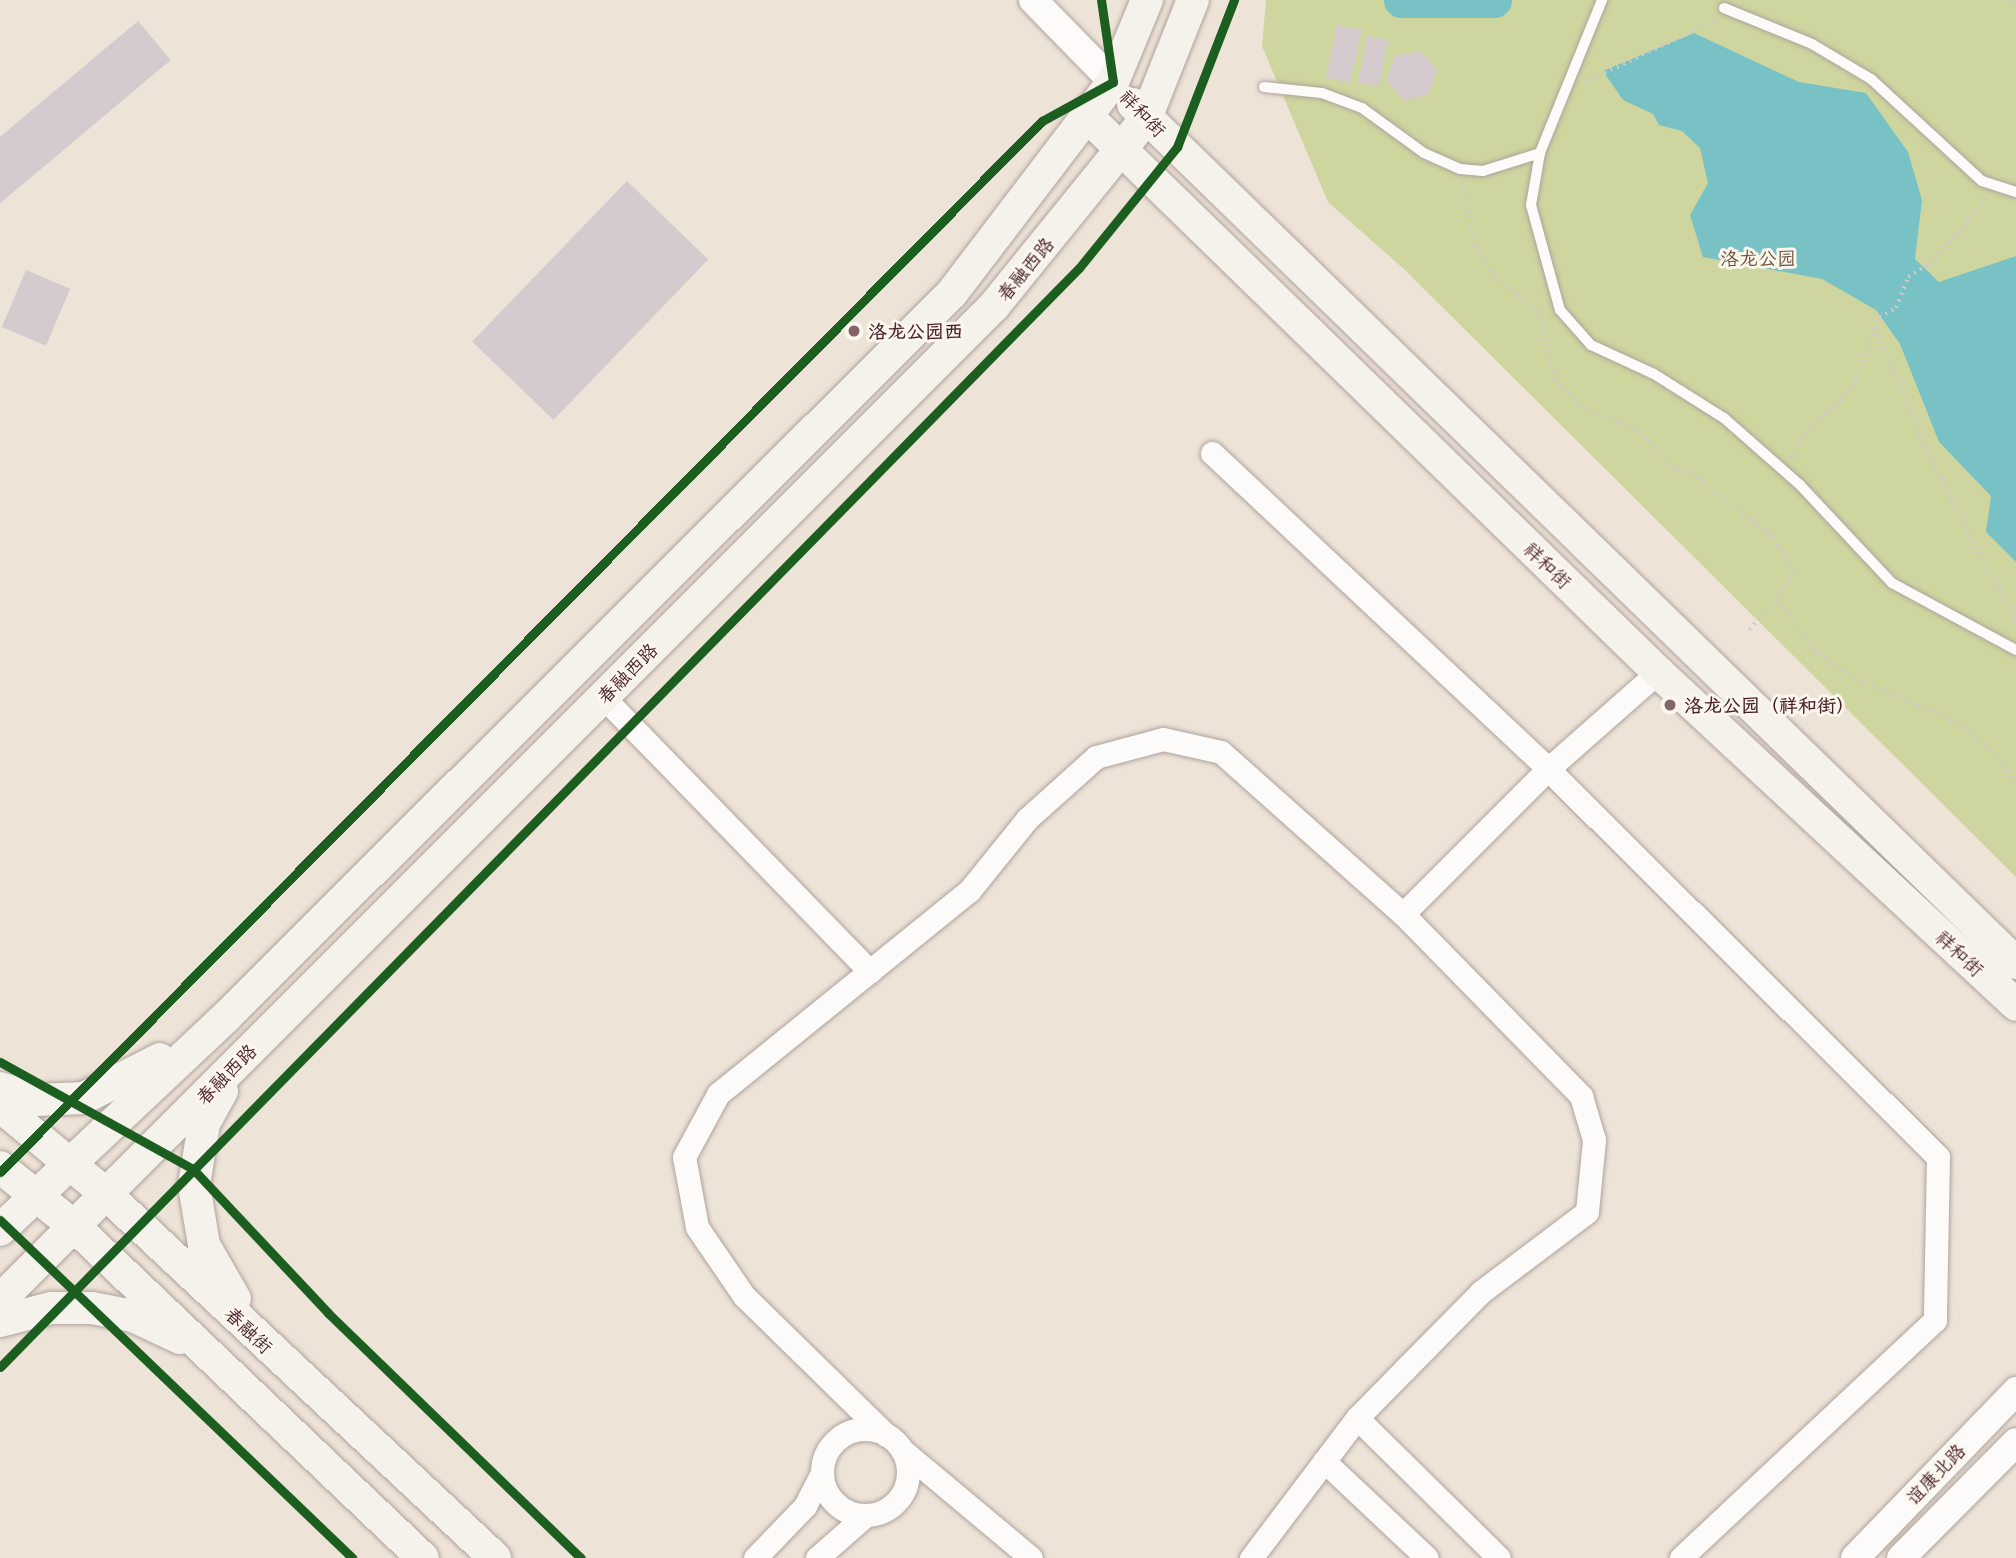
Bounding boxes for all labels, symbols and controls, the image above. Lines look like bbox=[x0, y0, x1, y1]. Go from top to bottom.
street label: 祥和街 bbox=[1115, 85, 1171, 141]
street label: 春融西路 bbox=[992, 233, 1058, 305]
park label: 洛龙公园 bbox=[1720, 247, 1796, 269]
place label: 洛龙公园西 bbox=[868, 320, 963, 342]
marker: 洛龙公园西 bbox=[846, 323, 862, 339]
street label: 祥和街 bbox=[1520, 537, 1576, 593]
street label: 春融西路 bbox=[592, 638, 662, 708]
place label: 洛龙公园（祥和街） bbox=[1684, 694, 1855, 716]
marker: 洛龙公园（祥和街） bbox=[1662, 697, 1678, 713]
street label: 祥和街 bbox=[1931, 925, 1989, 981]
street label: 春融西路 bbox=[191, 1039, 261, 1109]
street label: 春融街 bbox=[221, 1302, 277, 1358]
street label: 谊康北路 bbox=[1900, 1439, 1970, 1509]

